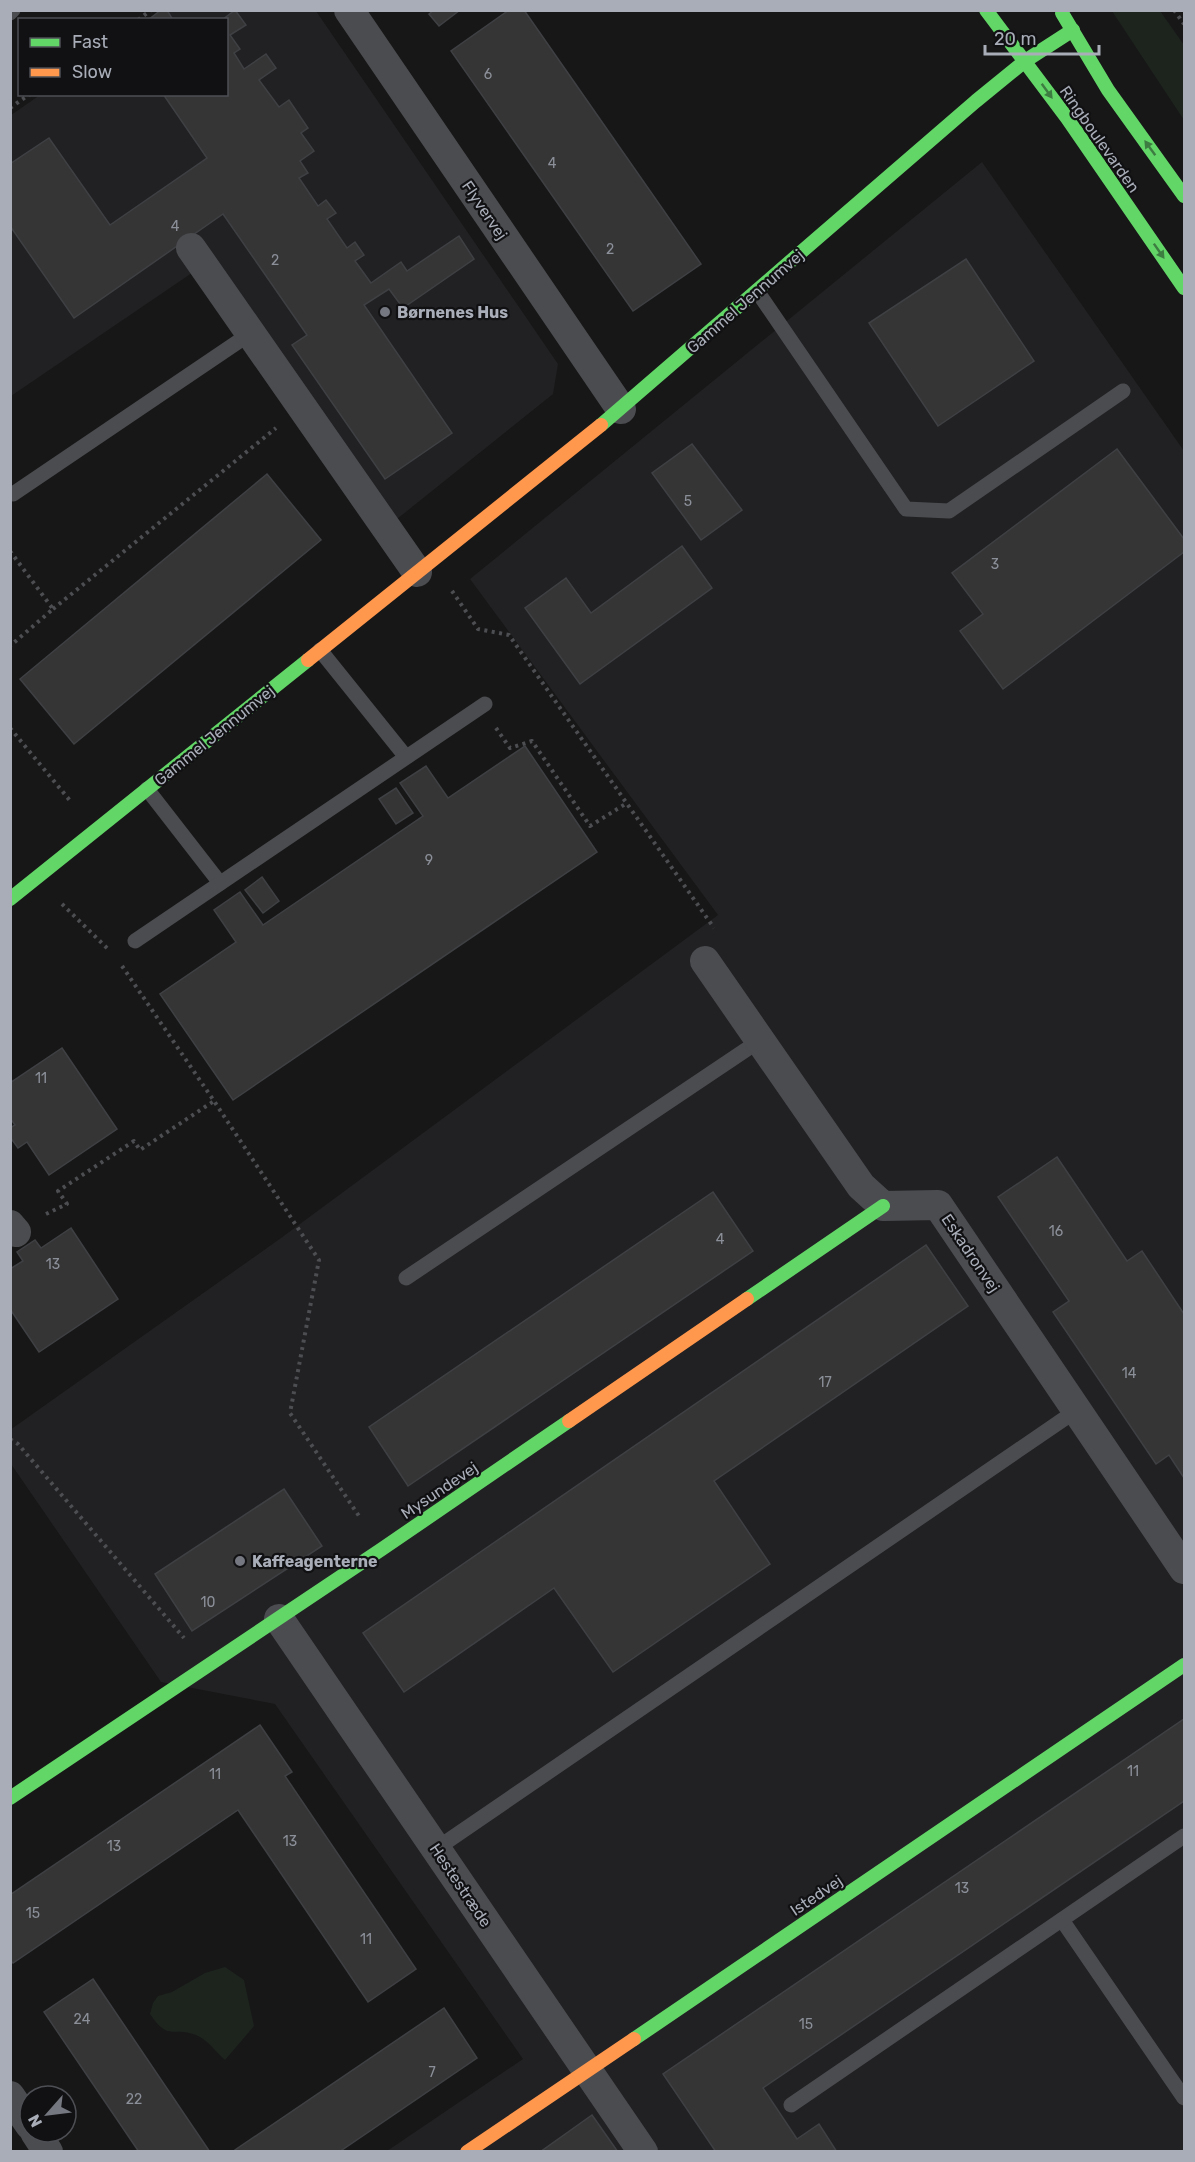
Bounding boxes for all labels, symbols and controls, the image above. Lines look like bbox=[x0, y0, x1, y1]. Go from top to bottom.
legend bbox=[18, 18, 228, 96]
scale bar bbox=[985, 18, 1099, 56]
text: 20 m bbox=[994, 28, 1036, 50]
text: Fast bbox=[72, 31, 108, 53]
text: Slow bbox=[72, 61, 112, 83]
house number: 6 bbox=[484, 66, 492, 83]
one-way arrow bbox=[1041, 82, 1053, 98]
street label: Ringboulevarden bbox=[1056, 82, 1143, 196]
one-way arrow bbox=[1144, 141, 1156, 157]
house number: 4 bbox=[548, 155, 557, 172]
street label: Flyvervej bbox=[458, 177, 511, 243]
house number: 4 bbox=[171, 218, 180, 235]
house number: 2 bbox=[606, 241, 614, 258]
one-way arrow bbox=[1153, 242, 1165, 258]
street label: Gammel Jennumvej bbox=[683, 245, 808, 357]
house number: 2 bbox=[271, 252, 279, 269]
place label: Børnenes Hus bbox=[397, 303, 508, 322]
marker: Børnenes Hus bbox=[378, 305, 392, 319]
house number: 5 bbox=[684, 493, 692, 510]
house number: 3 bbox=[991, 556, 999, 573]
street label: Gammel Jennumvej bbox=[151, 681, 278, 790]
house number: 9 bbox=[425, 852, 433, 869]
house number: 11 bbox=[35, 1070, 47, 1087]
street label: Eskadronvej bbox=[937, 1210, 1004, 1296]
house number: 16 bbox=[1049, 1223, 1063, 1240]
house number: 4 bbox=[716, 1231, 725, 1248]
house number: 13 bbox=[46, 1256, 60, 1273]
house number: 14 bbox=[1122, 1365, 1137, 1382]
house number: 17 bbox=[818, 1374, 832, 1391]
street label: Mysundevej bbox=[397, 1458, 481, 1523]
place label: Kaffeagenterne bbox=[252, 1552, 377, 1571]
marker: Kaffeagenterne bbox=[233, 1554, 247, 1568]
house number: 10 bbox=[201, 1594, 216, 1611]
house number: 11 bbox=[1127, 1763, 1139, 1780]
house number: 11 bbox=[209, 1766, 221, 1783]
house number: 13 bbox=[283, 1833, 297, 1850]
house number: 13 bbox=[107, 1838, 121, 1855]
street label: Hestestræde bbox=[426, 1840, 496, 1931]
street label: Istedvej bbox=[787, 1871, 846, 1920]
house number: 13 bbox=[955, 1880, 969, 1897]
house number: 15 bbox=[26, 1905, 40, 1922]
house number: 11 bbox=[360, 1931, 372, 1948]
house number: 24 bbox=[74, 2011, 91, 2028]
house number: 15 bbox=[799, 2016, 813, 2033]
house number: 7 bbox=[428, 2064, 436, 2081]
north arrow bbox=[18, 2084, 78, 2144]
house number: 22 bbox=[126, 2091, 142, 2108]
text: N bbox=[24, 2111, 46, 2130]

